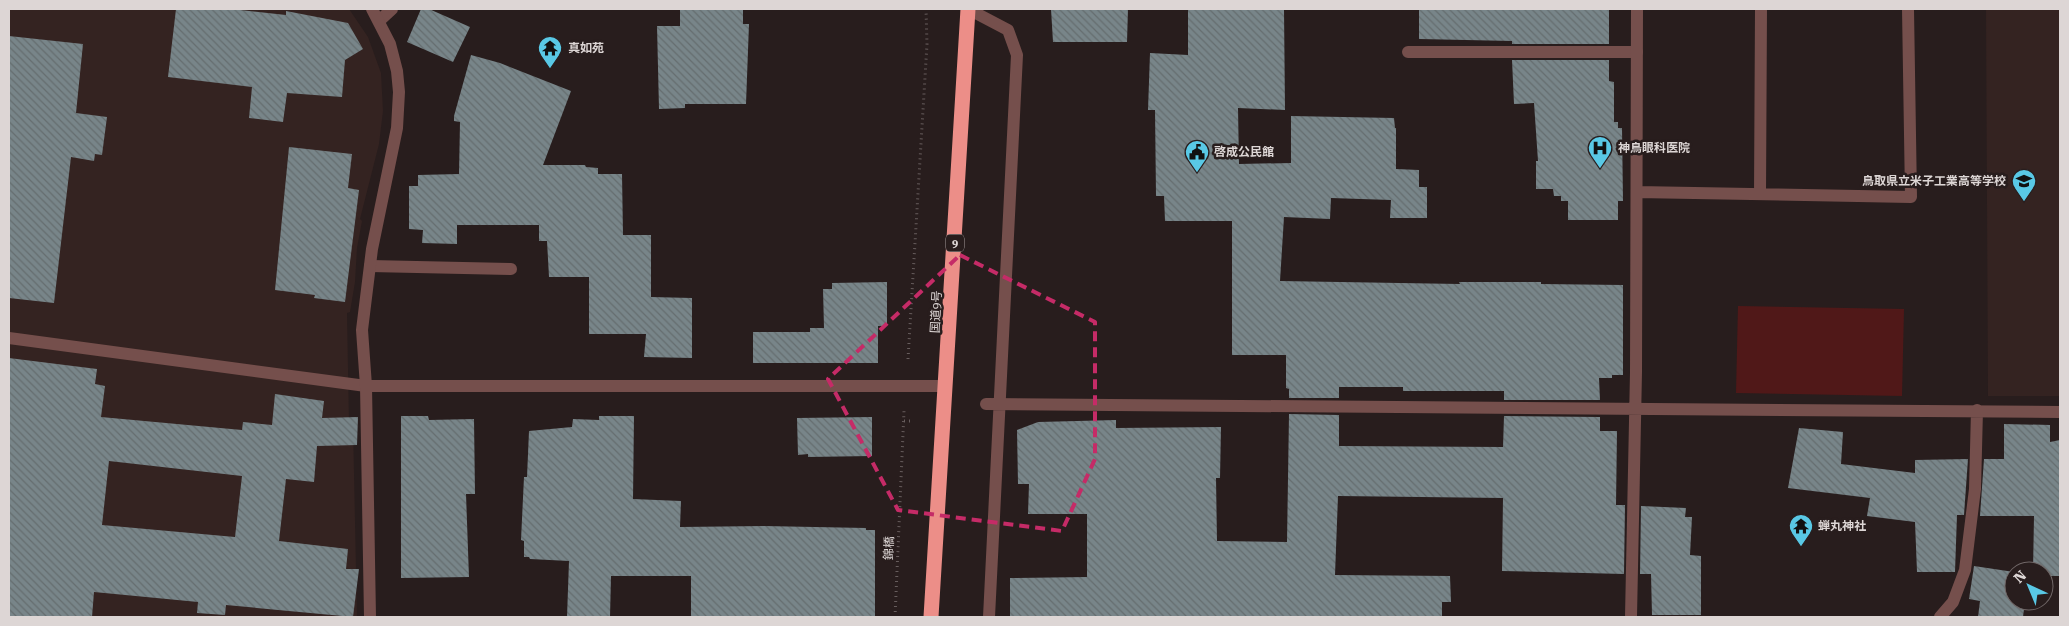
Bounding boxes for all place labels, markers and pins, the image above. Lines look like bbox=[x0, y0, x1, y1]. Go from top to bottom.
temple icon: 真如苑 bbox=[537, 35, 563, 69]
place label: 真如苑 bbox=[568, 41, 604, 55]
hospital icon: 神鳥眼科医院 bbox=[1587, 135, 1613, 169]
public building icon: 啓成公民館 bbox=[1184, 139, 1210, 173]
place label: 神鳥眼科医院 bbox=[1618, 141, 1690, 155]
place label: 啓成公民館 bbox=[1214, 145, 1274, 159]
school or university icon: 鳥取県立米子工業高等学校 bbox=[2011, 168, 2037, 202]
place label: 鳥取県立米子工業高等学校 bbox=[1862, 174, 2006, 188]
temple icon: 蝉丸神社 bbox=[1788, 513, 1814, 547]
place label: 蝉丸神社 bbox=[1818, 519, 1866, 533]

